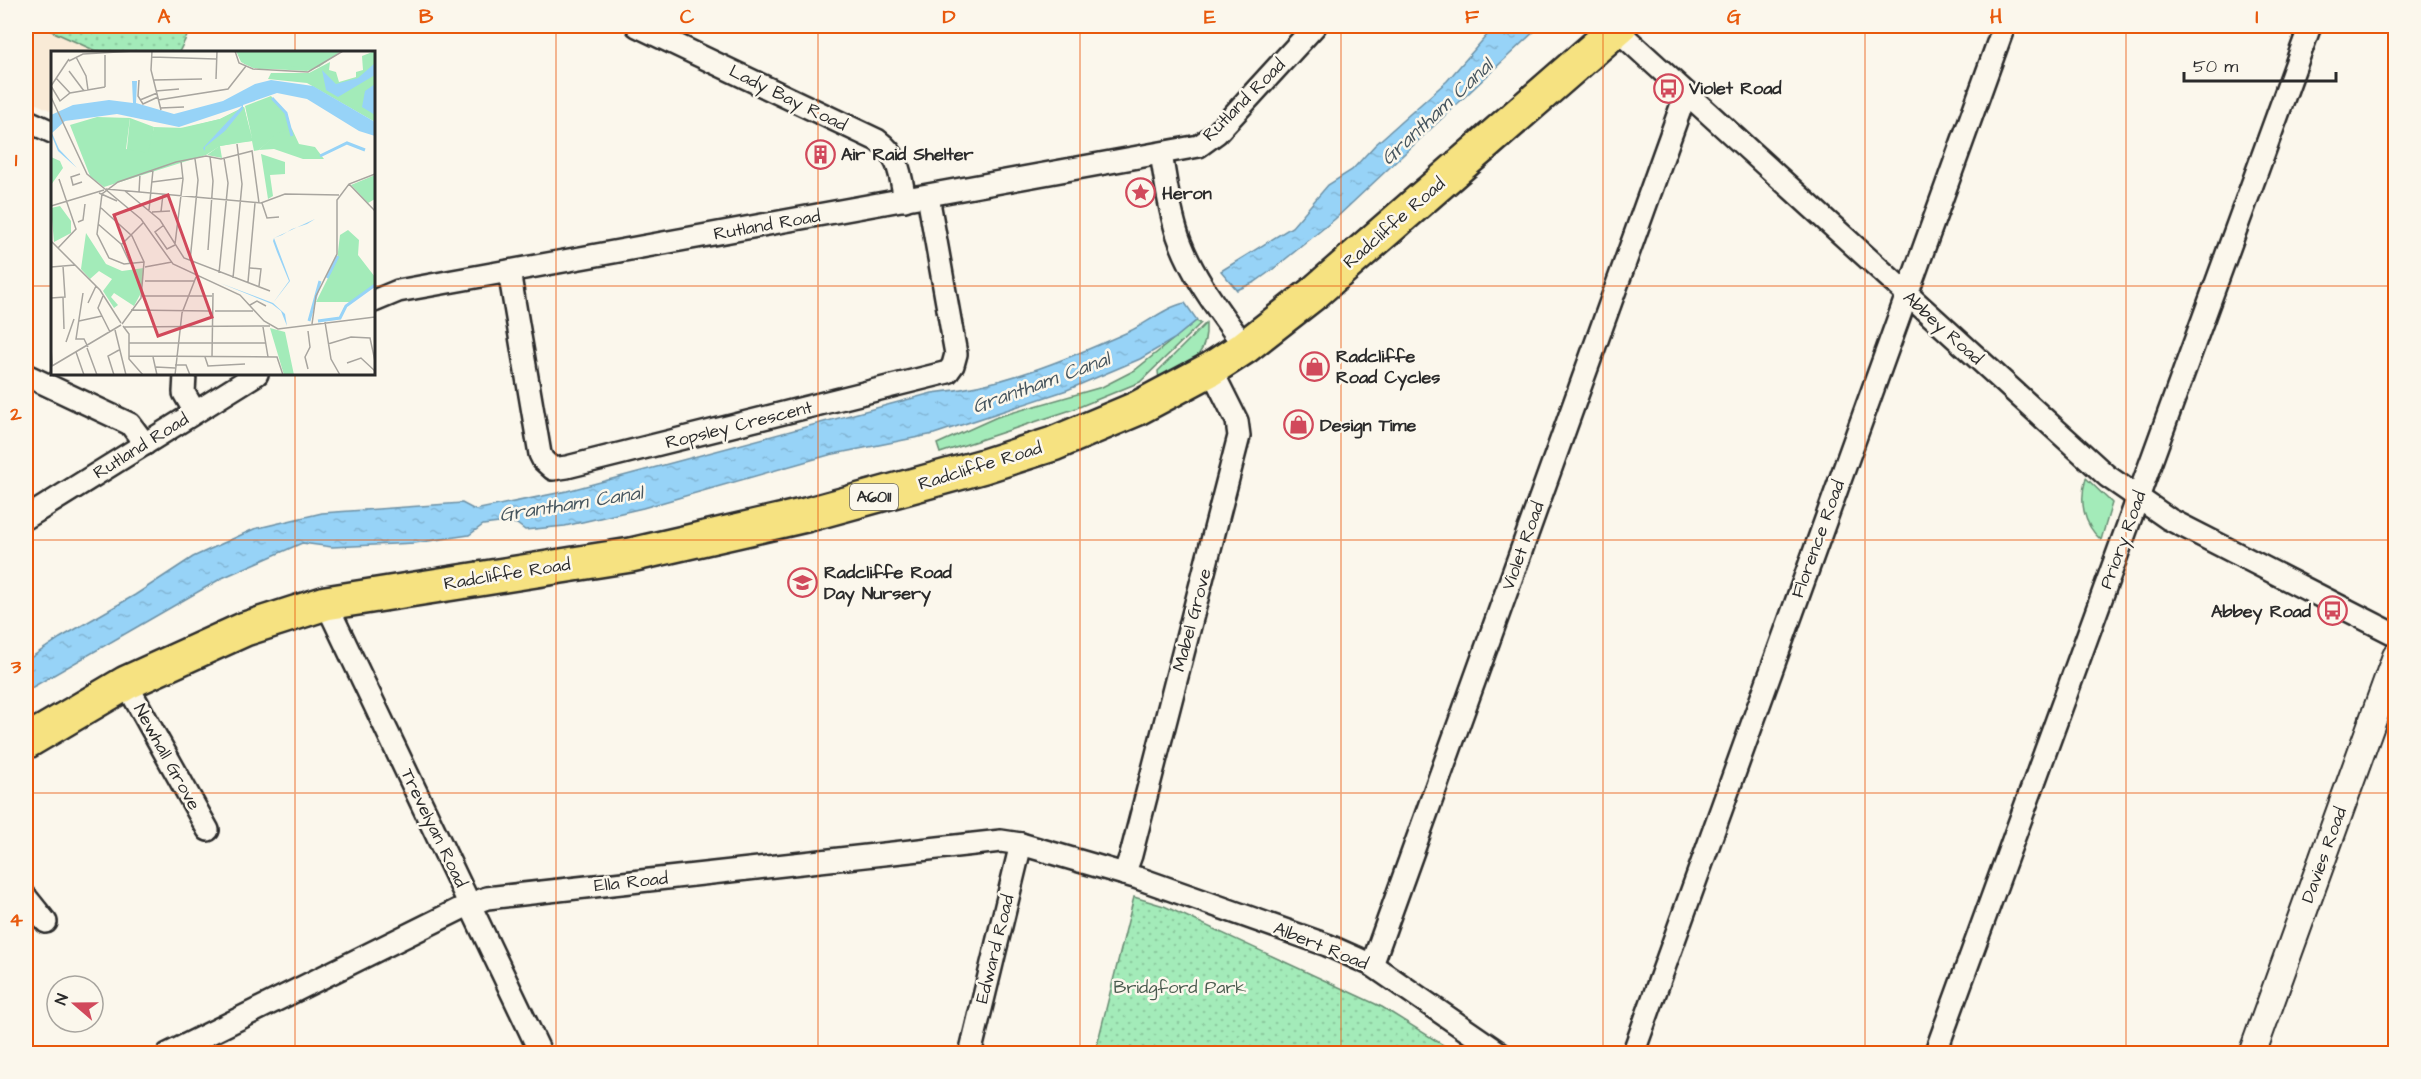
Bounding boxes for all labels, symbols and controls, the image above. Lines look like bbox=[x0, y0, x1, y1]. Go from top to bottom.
text: A bbox=[158, 3, 171, 31]
text: B bbox=[419, 3, 434, 31]
text: C bbox=[680, 3, 695, 31]
text: D bbox=[943, 3, 956, 31]
text: E bbox=[1204, 3, 1216, 31]
text: F bbox=[1465, 3, 1480, 31]
text: G bbox=[1727, 3, 1741, 31]
text: H bbox=[1990, 3, 2002, 31]
text: I bbox=[2255, 3, 2259, 31]
scale bar bbox=[2184, 45, 2336, 83]
inset map bbox=[51, 51, 375, 375]
water label: Grantham Canal bbox=[1375, 51, 1501, 171]
street label: Rutland Road bbox=[1197, 53, 1291, 147]
text: 50 m bbox=[2193, 54, 2238, 79]
street label: Lady Bay Road bbox=[724, 59, 851, 138]
bus stop icon: Violet Road bbox=[1652, 72, 1684, 104]
place label: Violet Road bbox=[1688, 76, 1782, 101]
building icon: Air Raid Shelter bbox=[804, 138, 836, 170]
place label: Air Raid Shelter bbox=[841, 142, 974, 167]
text: 1 bbox=[15, 146, 18, 174]
street label: Radcliffe Road bbox=[1338, 172, 1450, 274]
place icon: Heron bbox=[1125, 177, 1157, 209]
place label: Heron bbox=[1162, 181, 1212, 206]
street label: Rutland Road bbox=[712, 203, 822, 247]
street label: Abbey Road bbox=[1897, 285, 1988, 371]
water label: Grantham Canal bbox=[968, 344, 1116, 421]
place label: Radcliffe Road Cycles bbox=[1336, 344, 1440, 391]
shop icon: Radcliffe Road Cycles bbox=[1299, 350, 1331, 382]
street label: Ropsley Crescent bbox=[663, 394, 816, 456]
text: 2 bbox=[9, 400, 22, 428]
street label: Rutland Road bbox=[89, 407, 193, 485]
shop icon: Design Time bbox=[1283, 409, 1315, 441]
place label: Design Time bbox=[1320, 413, 1417, 439]
street label: Radcliffe Road bbox=[915, 435, 1045, 497]
street label: Florence Road bbox=[1785, 477, 1851, 601]
water label: Grantham Canal bbox=[497, 478, 647, 529]
road number: A6011 bbox=[850, 484, 898, 510]
street label: Priory Road bbox=[2094, 488, 2153, 593]
street label: Violet Road bbox=[1495, 498, 1551, 594]
street label: Radcliffe Road bbox=[442, 552, 572, 596]
place label: Radcliffe Road Day Nursery bbox=[824, 560, 953, 607]
school or university icon: Radcliffe Road Day Nursery bbox=[787, 566, 819, 598]
street label: Mabel Grove bbox=[1166, 566, 1218, 674]
bus stop icon: Abbey Road bbox=[2316, 595, 2348, 627]
place label: Abbey Road bbox=[2211, 599, 2312, 625]
text: 3 bbox=[10, 653, 22, 681]
street label: Newhall Grove bbox=[127, 699, 207, 815]
street label: Trevelyan Road bbox=[394, 764, 474, 892]
street label: Davies Road bbox=[2295, 804, 2353, 906]
street label: Ella Road bbox=[593, 866, 669, 898]
street label: Edward Road bbox=[969, 892, 1021, 1006]
text: 4 bbox=[9, 906, 23, 934]
street label: Albert Road bbox=[1270, 916, 1372, 976]
north arrow bbox=[45, 974, 105, 1034]
park label: Bridgford Park bbox=[1114, 975, 1246, 1001]
text: N bbox=[50, 991, 74, 1008]

